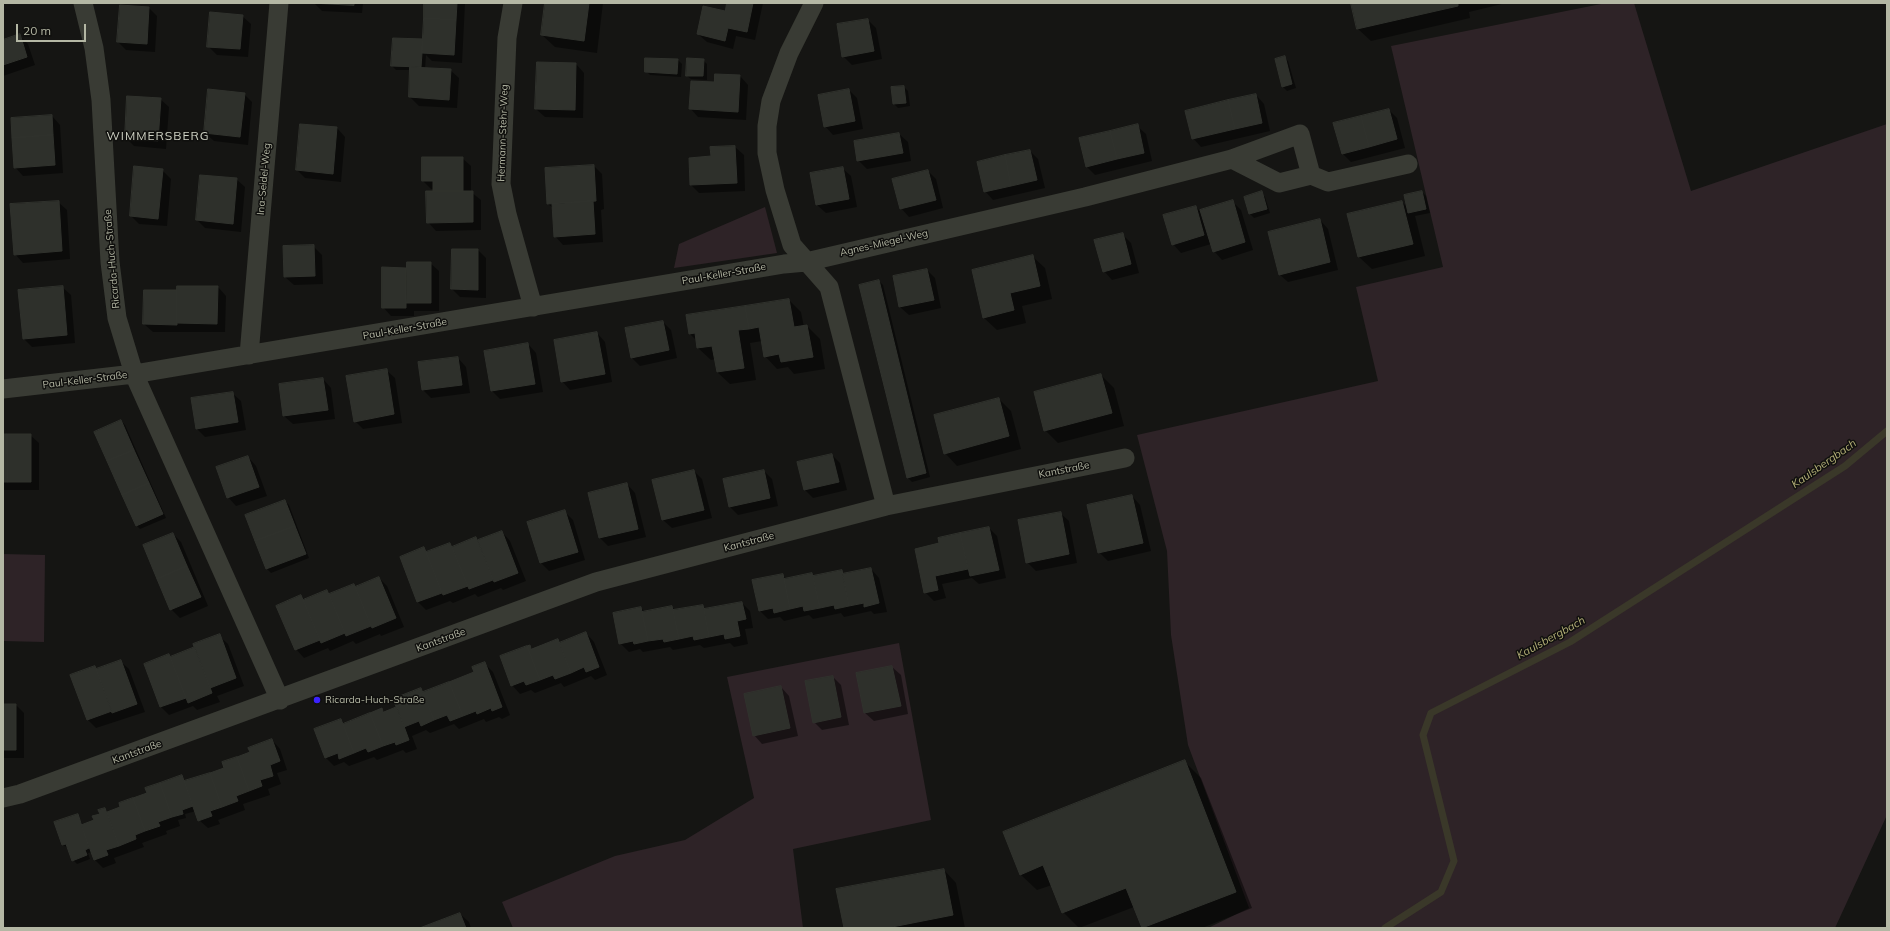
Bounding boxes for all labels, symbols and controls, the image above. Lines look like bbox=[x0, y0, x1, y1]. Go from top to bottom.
scale bar bbox=[18, 16, 88, 42]
text: 20 m bbox=[23, 23, 51, 38]
street label: Hermann-Stehr-Weg bbox=[495, 84, 511, 182]
district label: WIMMERSBERG bbox=[106, 129, 210, 143]
street label: Ina-Seidel-Weg bbox=[255, 143, 273, 215]
street label: Ricarda-Huch-Straße bbox=[102, 209, 122, 309]
street label: Agnes-Miegel-Weg bbox=[839, 227, 929, 259]
street label: Paul-Keller-Straße bbox=[681, 261, 767, 287]
street label: Paul-Keller-Straße bbox=[362, 316, 448, 342]
street label: Paul-Keller-Straße bbox=[42, 369, 128, 391]
water label: Kaulsbergbach bbox=[1789, 437, 1859, 491]
street label: Kantstraße bbox=[1038, 459, 1090, 481]
street label: Kantstraße bbox=[723, 530, 775, 554]
water label: Kaulsbergbach bbox=[1514, 614, 1588, 662]
street label: Kantstraße bbox=[415, 626, 467, 654]
place label: Ricarda-Huch-Straße bbox=[325, 694, 424, 706]
marker: Ricarda-Huch-Straße bbox=[312, 695, 322, 705]
street label: Kantstraße bbox=[111, 738, 163, 766]

